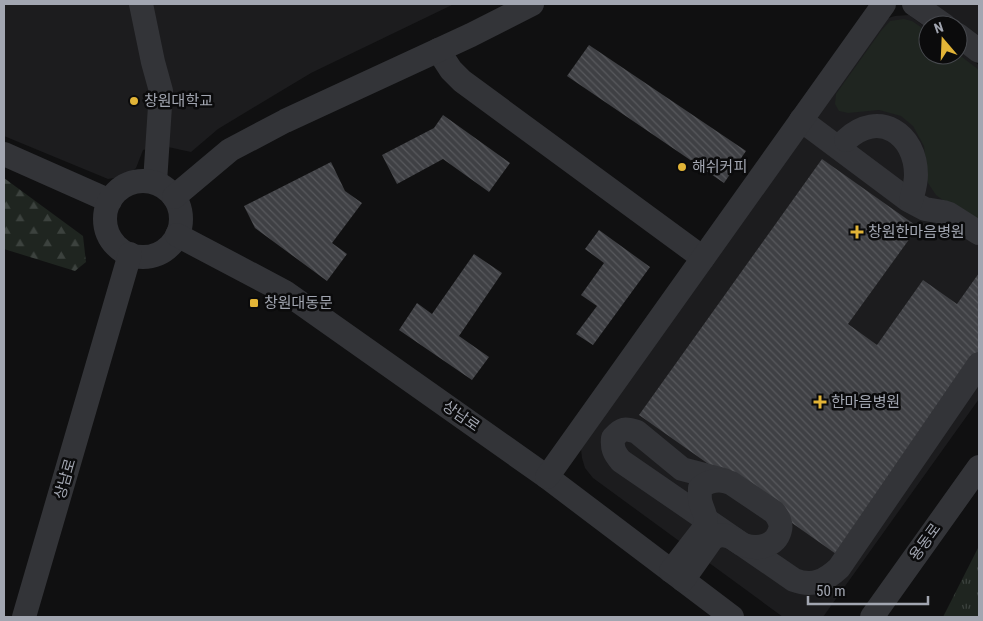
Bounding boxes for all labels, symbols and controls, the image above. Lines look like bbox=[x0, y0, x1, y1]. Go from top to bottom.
north arrow bbox=[918, 15, 968, 65]
text: N bbox=[932, 19, 945, 37]
place label: 창원대학교 bbox=[144, 92, 213, 110]
marker: 창원대학교 bbox=[128, 95, 140, 107]
place label: 해쉬커피 bbox=[692, 158, 747, 176]
marker: 해쉬커피 bbox=[676, 161, 688, 173]
place label: 창원한마음병원 bbox=[868, 223, 965, 241]
marker: 창원한마음병원 bbox=[850, 225, 864, 239]
place label: 창원대동문 bbox=[264, 294, 333, 312]
marker: 창원대동문 bbox=[248, 297, 260, 309]
place label: 한마음병원 bbox=[831, 393, 900, 411]
marker: 한마음병원 bbox=[813, 395, 827, 409]
street label: 상남로 bbox=[439, 397, 483, 435]
street label: 상남로 bbox=[51, 457, 79, 501]
street label: 용동로 bbox=[906, 520, 944, 564]
scale bar bbox=[808, 574, 928, 606]
text: 50 m bbox=[816, 582, 846, 600]

